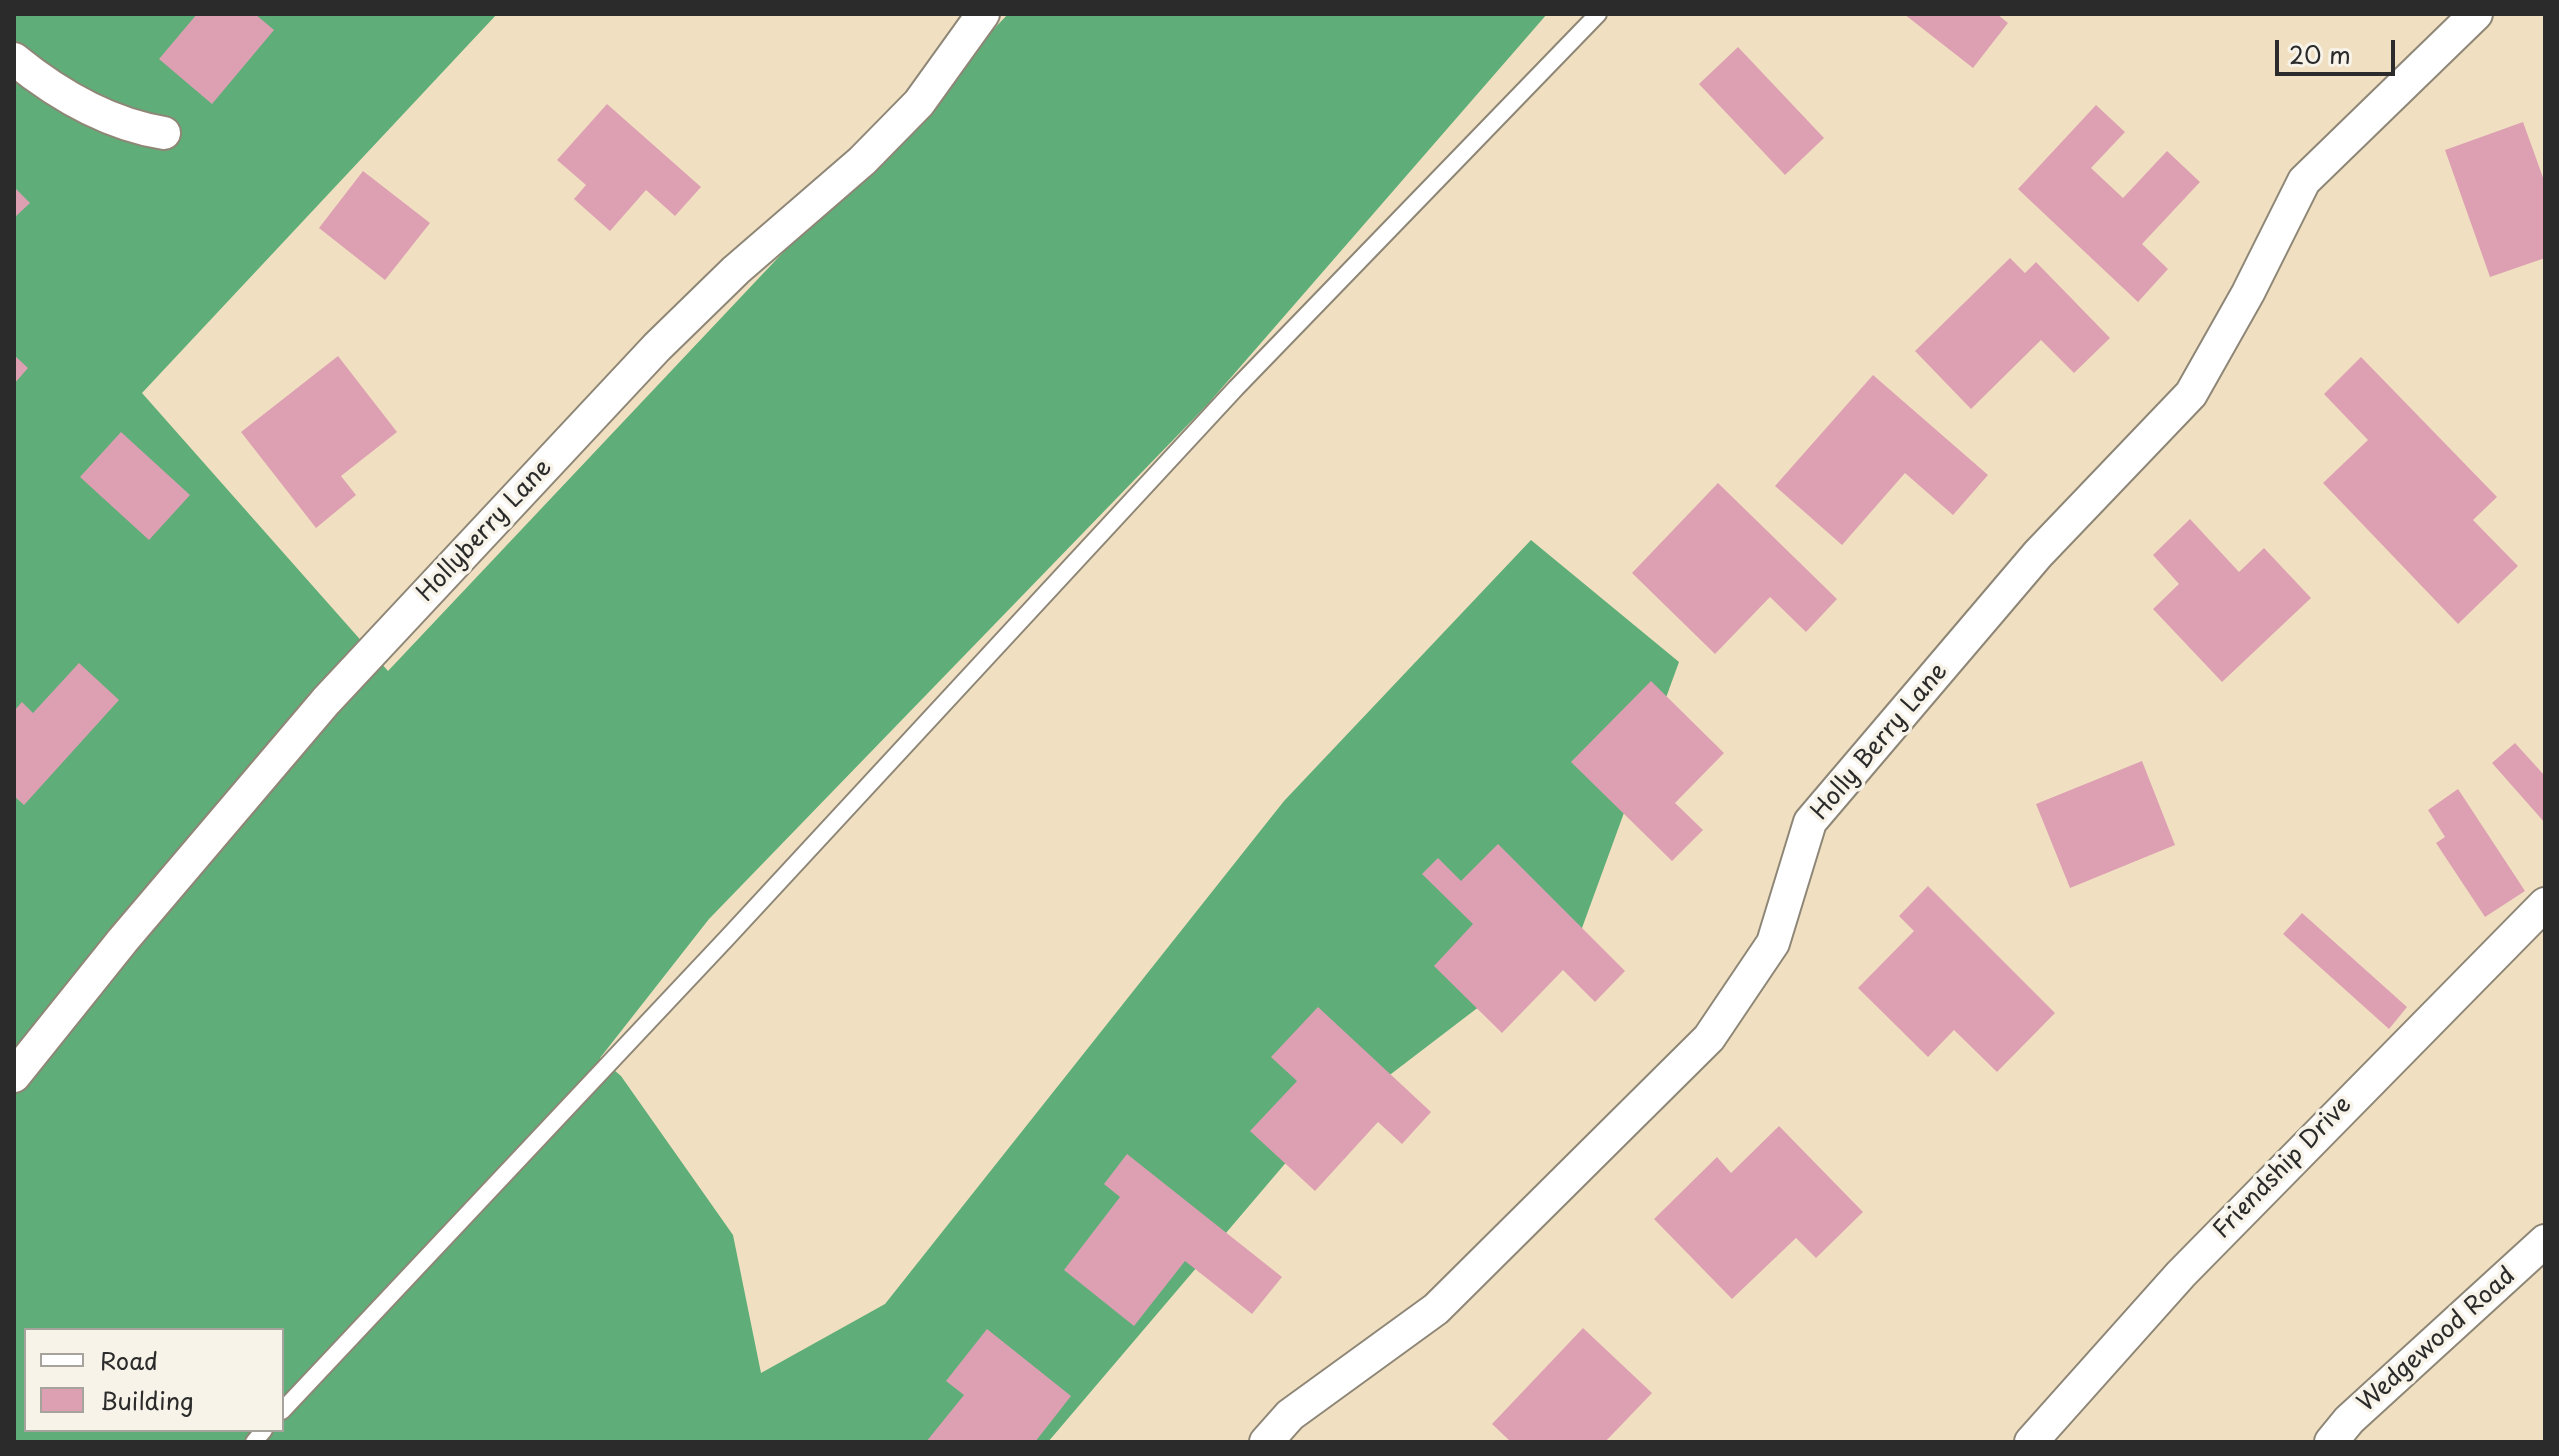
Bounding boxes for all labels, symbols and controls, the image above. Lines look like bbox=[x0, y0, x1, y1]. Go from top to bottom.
scale bar bbox=[2279, 24, 2399, 74]
text: 20 m bbox=[2289, 36, 2351, 72]
street label: Hollyberry Lane bbox=[412, 454, 558, 608]
street label: Holly Berry Lane bbox=[1806, 658, 1954, 826]
street label: Friendship Drive bbox=[2208, 1091, 2358, 1245]
street label: Wedgewood Road bbox=[2352, 1262, 2522, 1418]
legend bbox=[24, 1328, 284, 1432]
text: Road bbox=[100, 1342, 158, 1378]
text: Building bbox=[100, 1382, 194, 1418]

